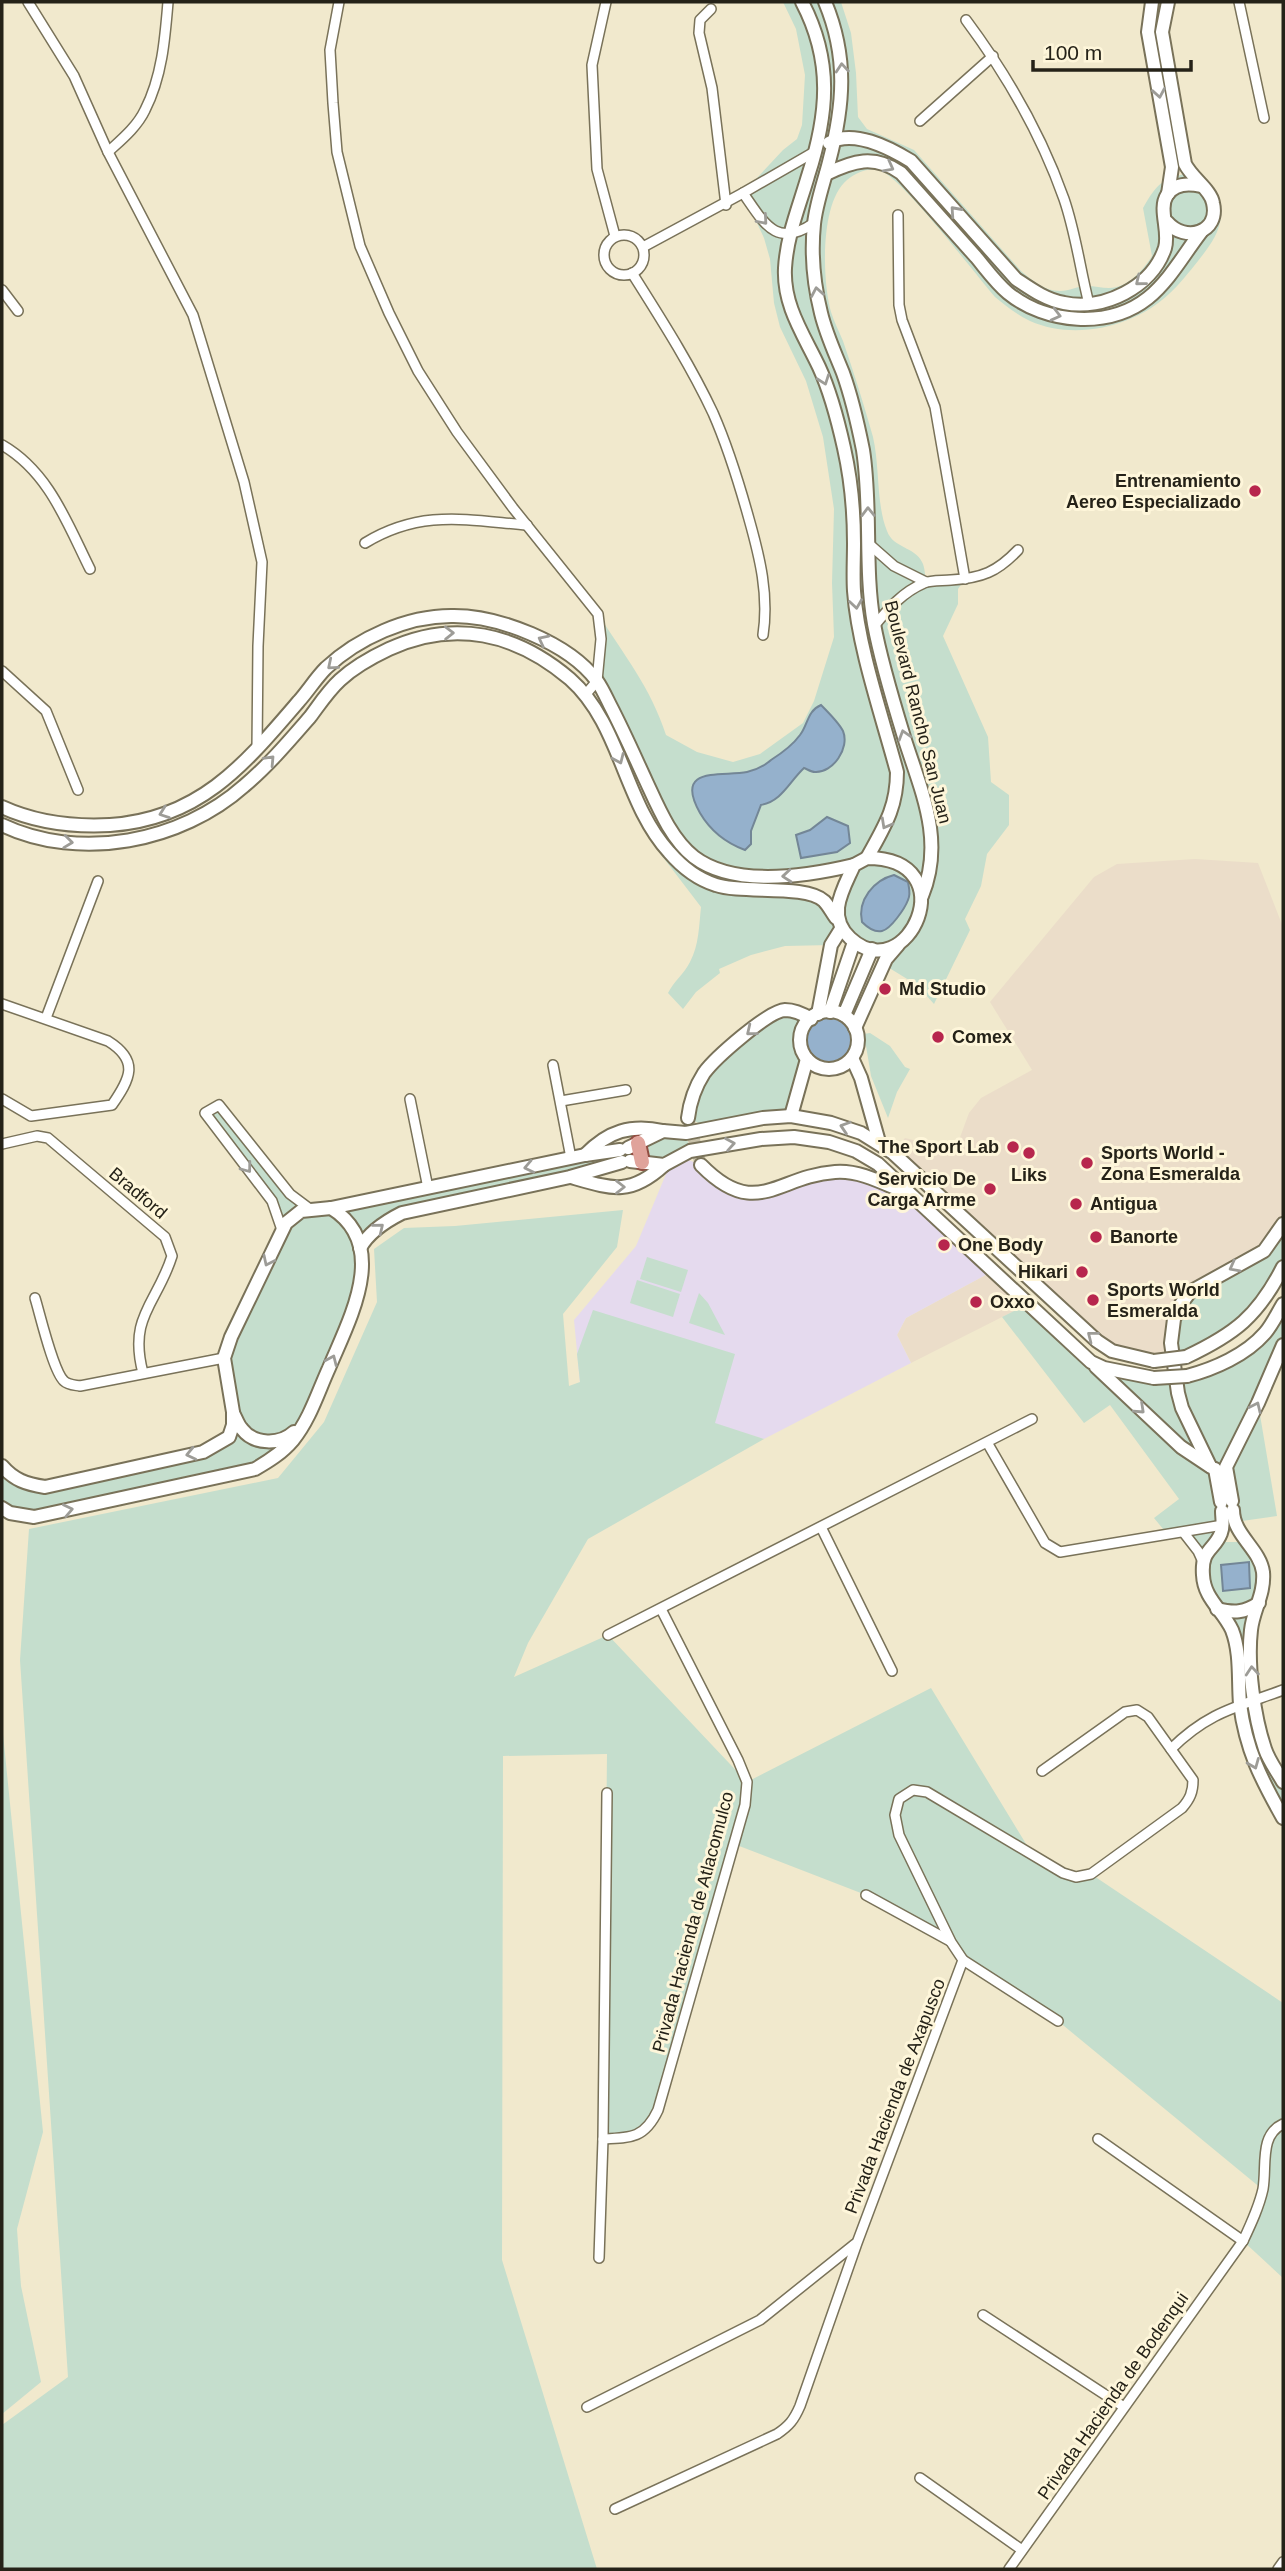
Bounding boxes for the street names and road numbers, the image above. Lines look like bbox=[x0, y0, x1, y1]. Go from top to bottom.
street label: Boulevard Rancho San Juan bbox=[881, 598, 955, 826]
street label: Bradford bbox=[105, 1163, 171, 1223]
street label: Privada Hacienda de Atlacomulco bbox=[649, 1789, 737, 2055]
street label: Privada Hacienda de Axapusco bbox=[841, 1976, 949, 2216]
street label: Privada Hacienda de Bodenqui bbox=[1034, 2289, 1192, 2503]

